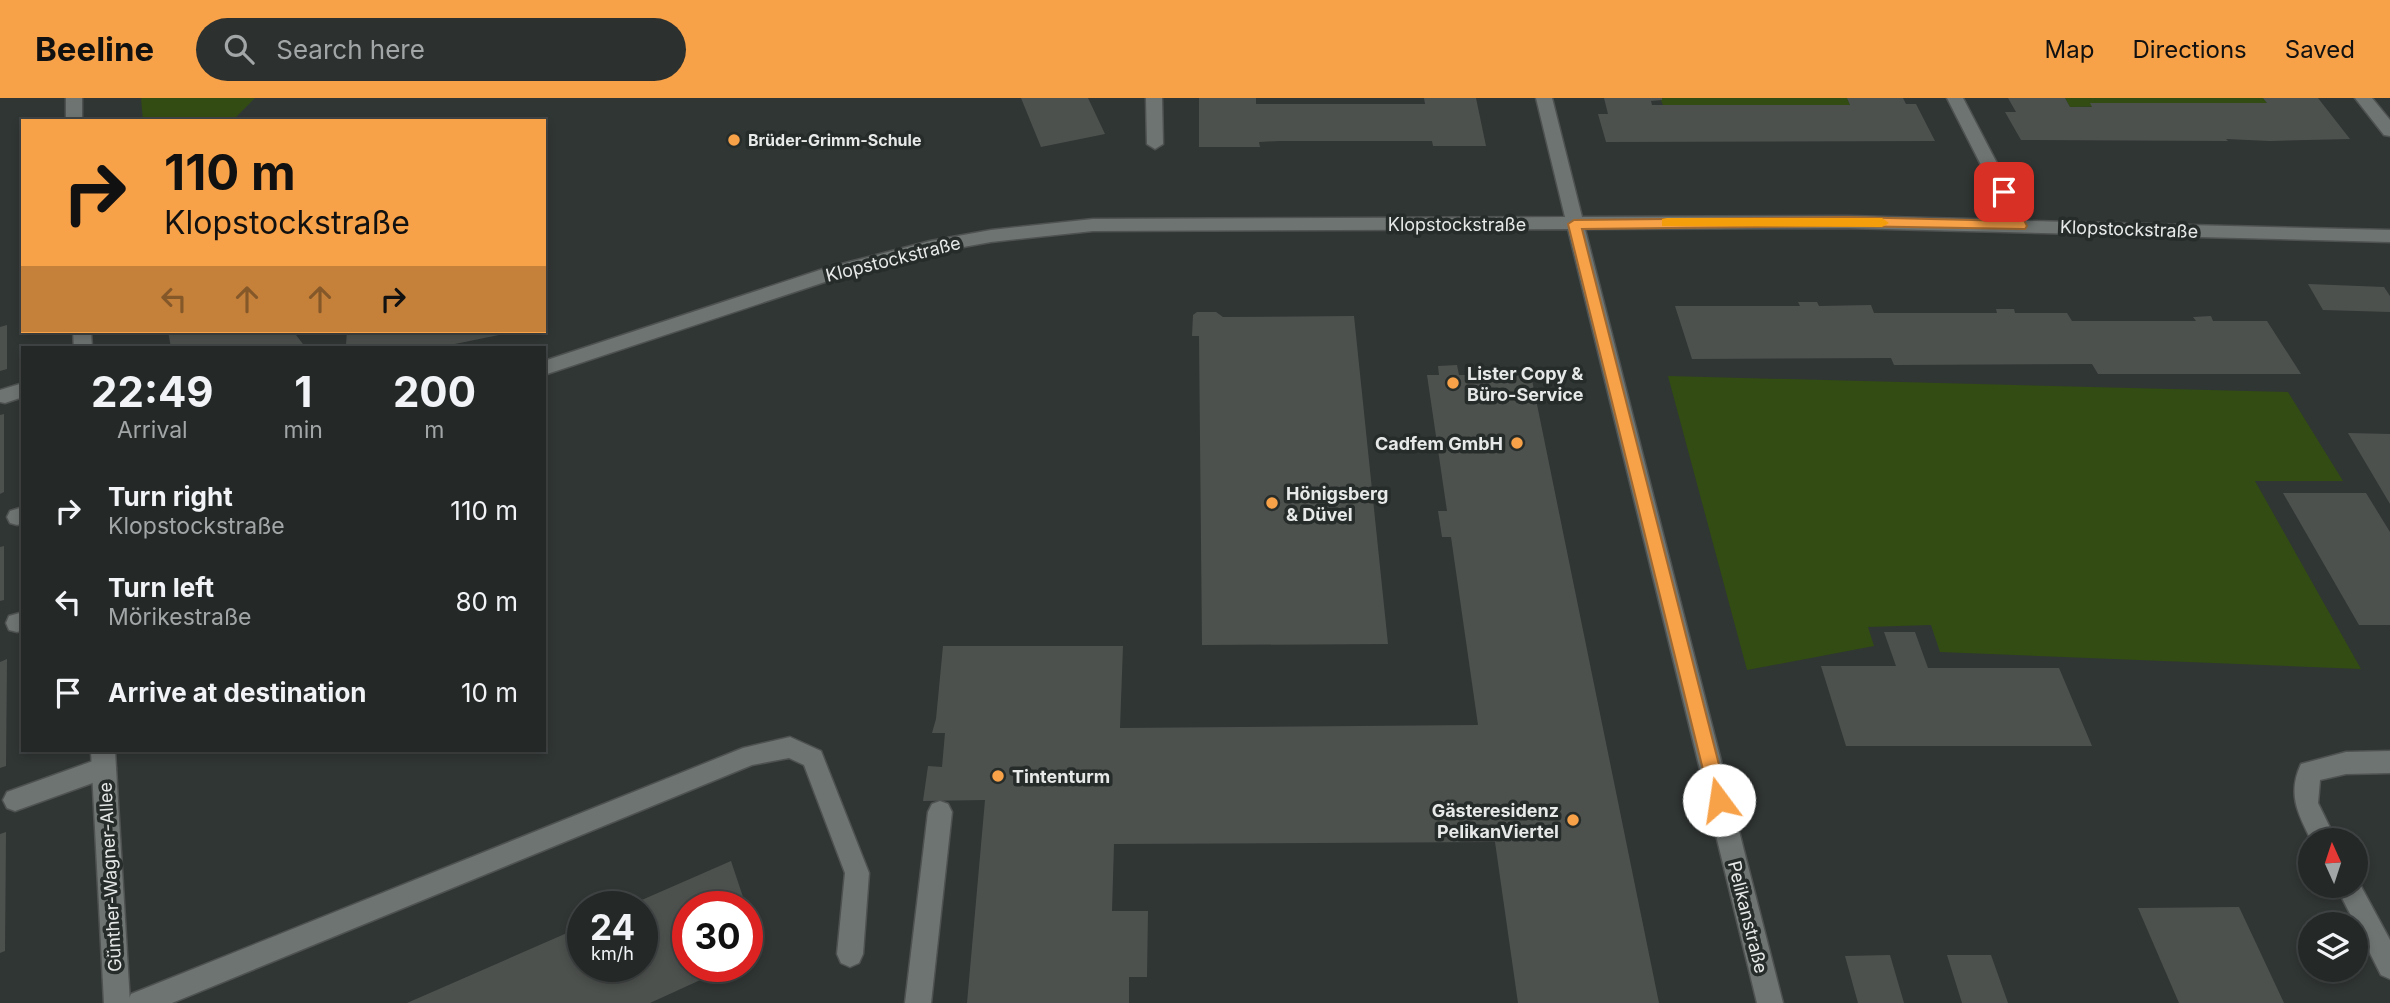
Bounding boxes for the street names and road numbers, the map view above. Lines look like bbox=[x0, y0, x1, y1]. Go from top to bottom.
street label: Klopstockstraße bbox=[1388, 214, 1526, 235]
street label: Klopstockstraße bbox=[2060, 216, 2198, 242]
street label: Klopstockstraße bbox=[823, 232, 963, 286]
street label: Günther-Wagner-Allee bbox=[95, 782, 125, 972]
street label: Pelikanstraße bbox=[1724, 859, 1772, 975]

